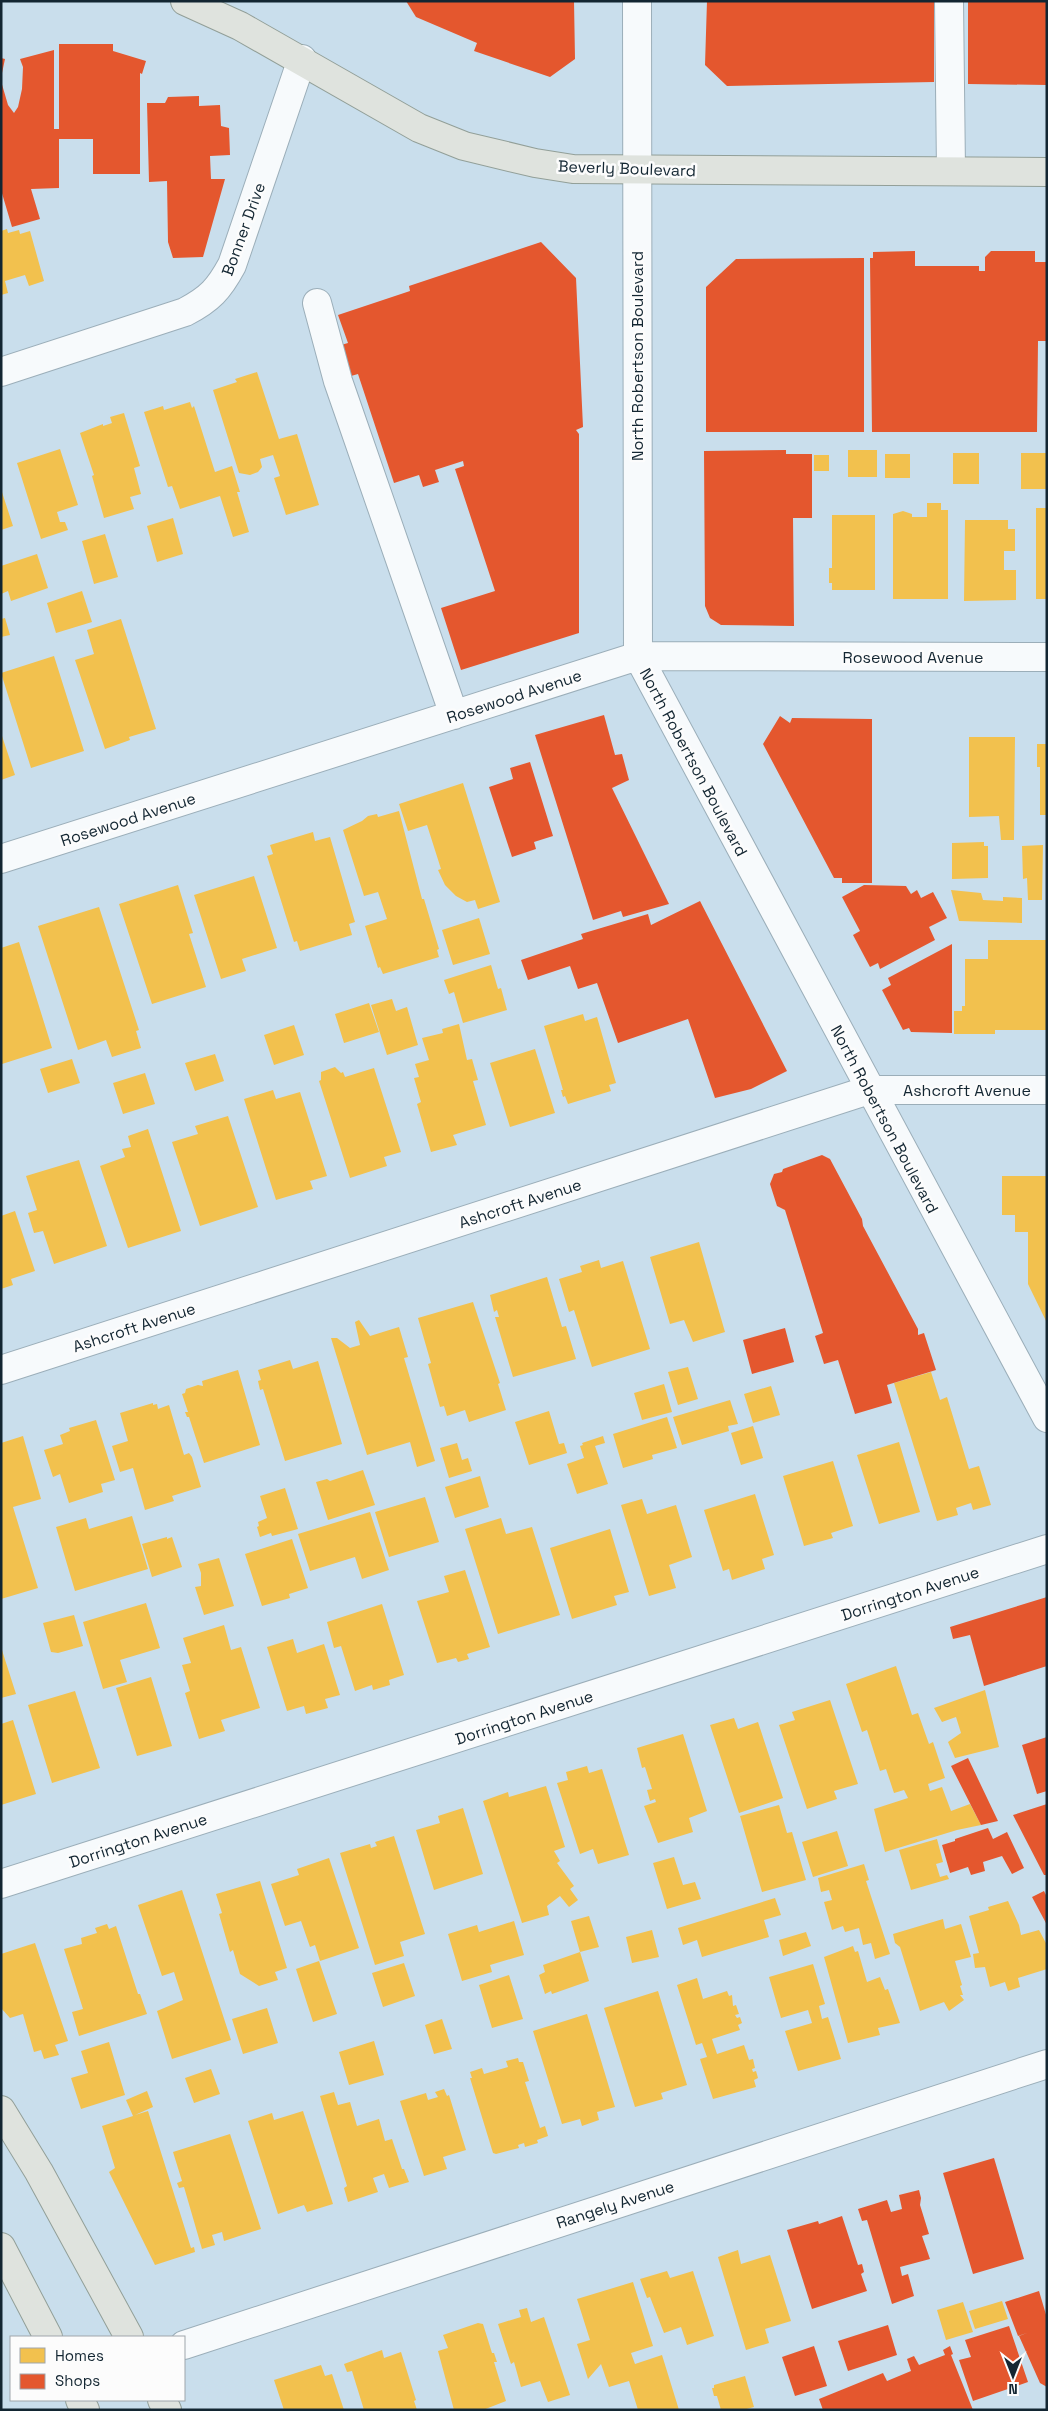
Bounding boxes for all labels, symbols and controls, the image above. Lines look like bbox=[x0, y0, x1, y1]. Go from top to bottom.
street label: Beverly Boulevard bbox=[558, 156, 696, 181]
street label: Bonner Drive bbox=[217, 180, 270, 279]
street label: North Robertson Boulevard bbox=[627, 251, 648, 461]
street label: Rosewood Avenue bbox=[843, 647, 983, 668]
street label: Rosewood Avenue bbox=[444, 665, 584, 728]
street label: North Robertson Boulevard bbox=[635, 665, 752, 860]
street label: Rosewood Avenue bbox=[58, 788, 198, 851]
street label: North Robertson Boulevard bbox=[826, 1022, 943, 1217]
street label: Ashcroft Avenue bbox=[903, 1080, 1031, 1101]
street label: Ashcroft Avenue bbox=[456, 1174, 584, 1233]
street label: Ashcroft Avenue bbox=[70, 1298, 198, 1357]
street label: Dorrington Avenue bbox=[839, 1561, 982, 1626]
street label: Dorrington Avenue bbox=[453, 1685, 596, 1750]
street label: Dorrington Avenue bbox=[67, 1808, 210, 1873]
street label: Rangely Avenue bbox=[553, 2175, 677, 2233]
legend bbox=[10, 2336, 185, 2401]
text: Homes bbox=[55, 2346, 104, 2365]
north arrow bbox=[988, 2351, 1038, 2401]
text: Shops bbox=[55, 2371, 100, 2390]
text: N bbox=[1008, 2380, 1018, 2398]

